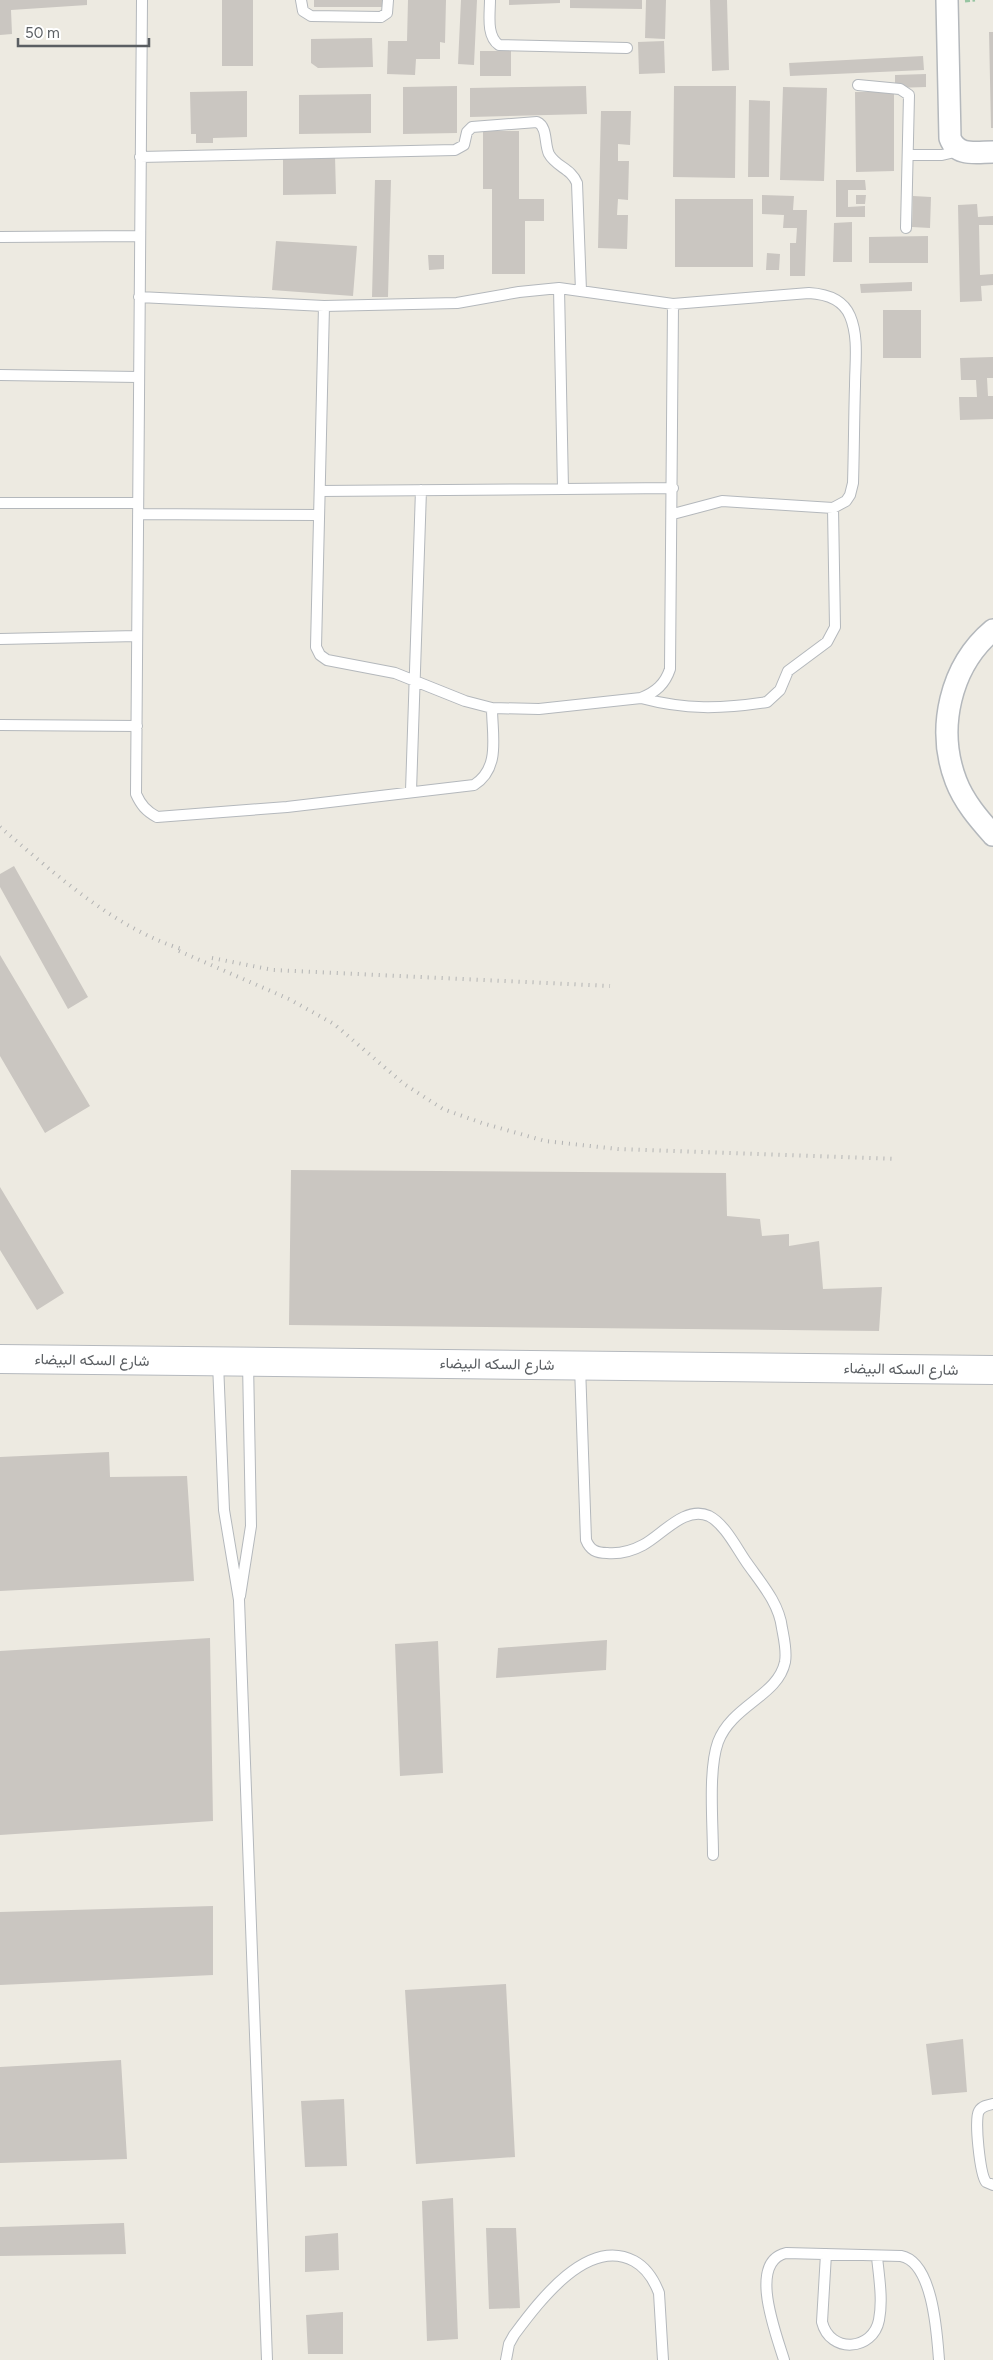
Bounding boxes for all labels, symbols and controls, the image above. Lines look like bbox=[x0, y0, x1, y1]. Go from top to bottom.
scale bar bbox=[18, 15, 149, 47]
text: 50 m bbox=[25, 24, 60, 42]
street label: شارع السكه البيضاء bbox=[34, 1350, 150, 1372]
street label: شارع السكه البيضاء bbox=[439, 1354, 555, 1376]
street label: شارع السكه البيضاء bbox=[843, 1359, 959, 1381]

